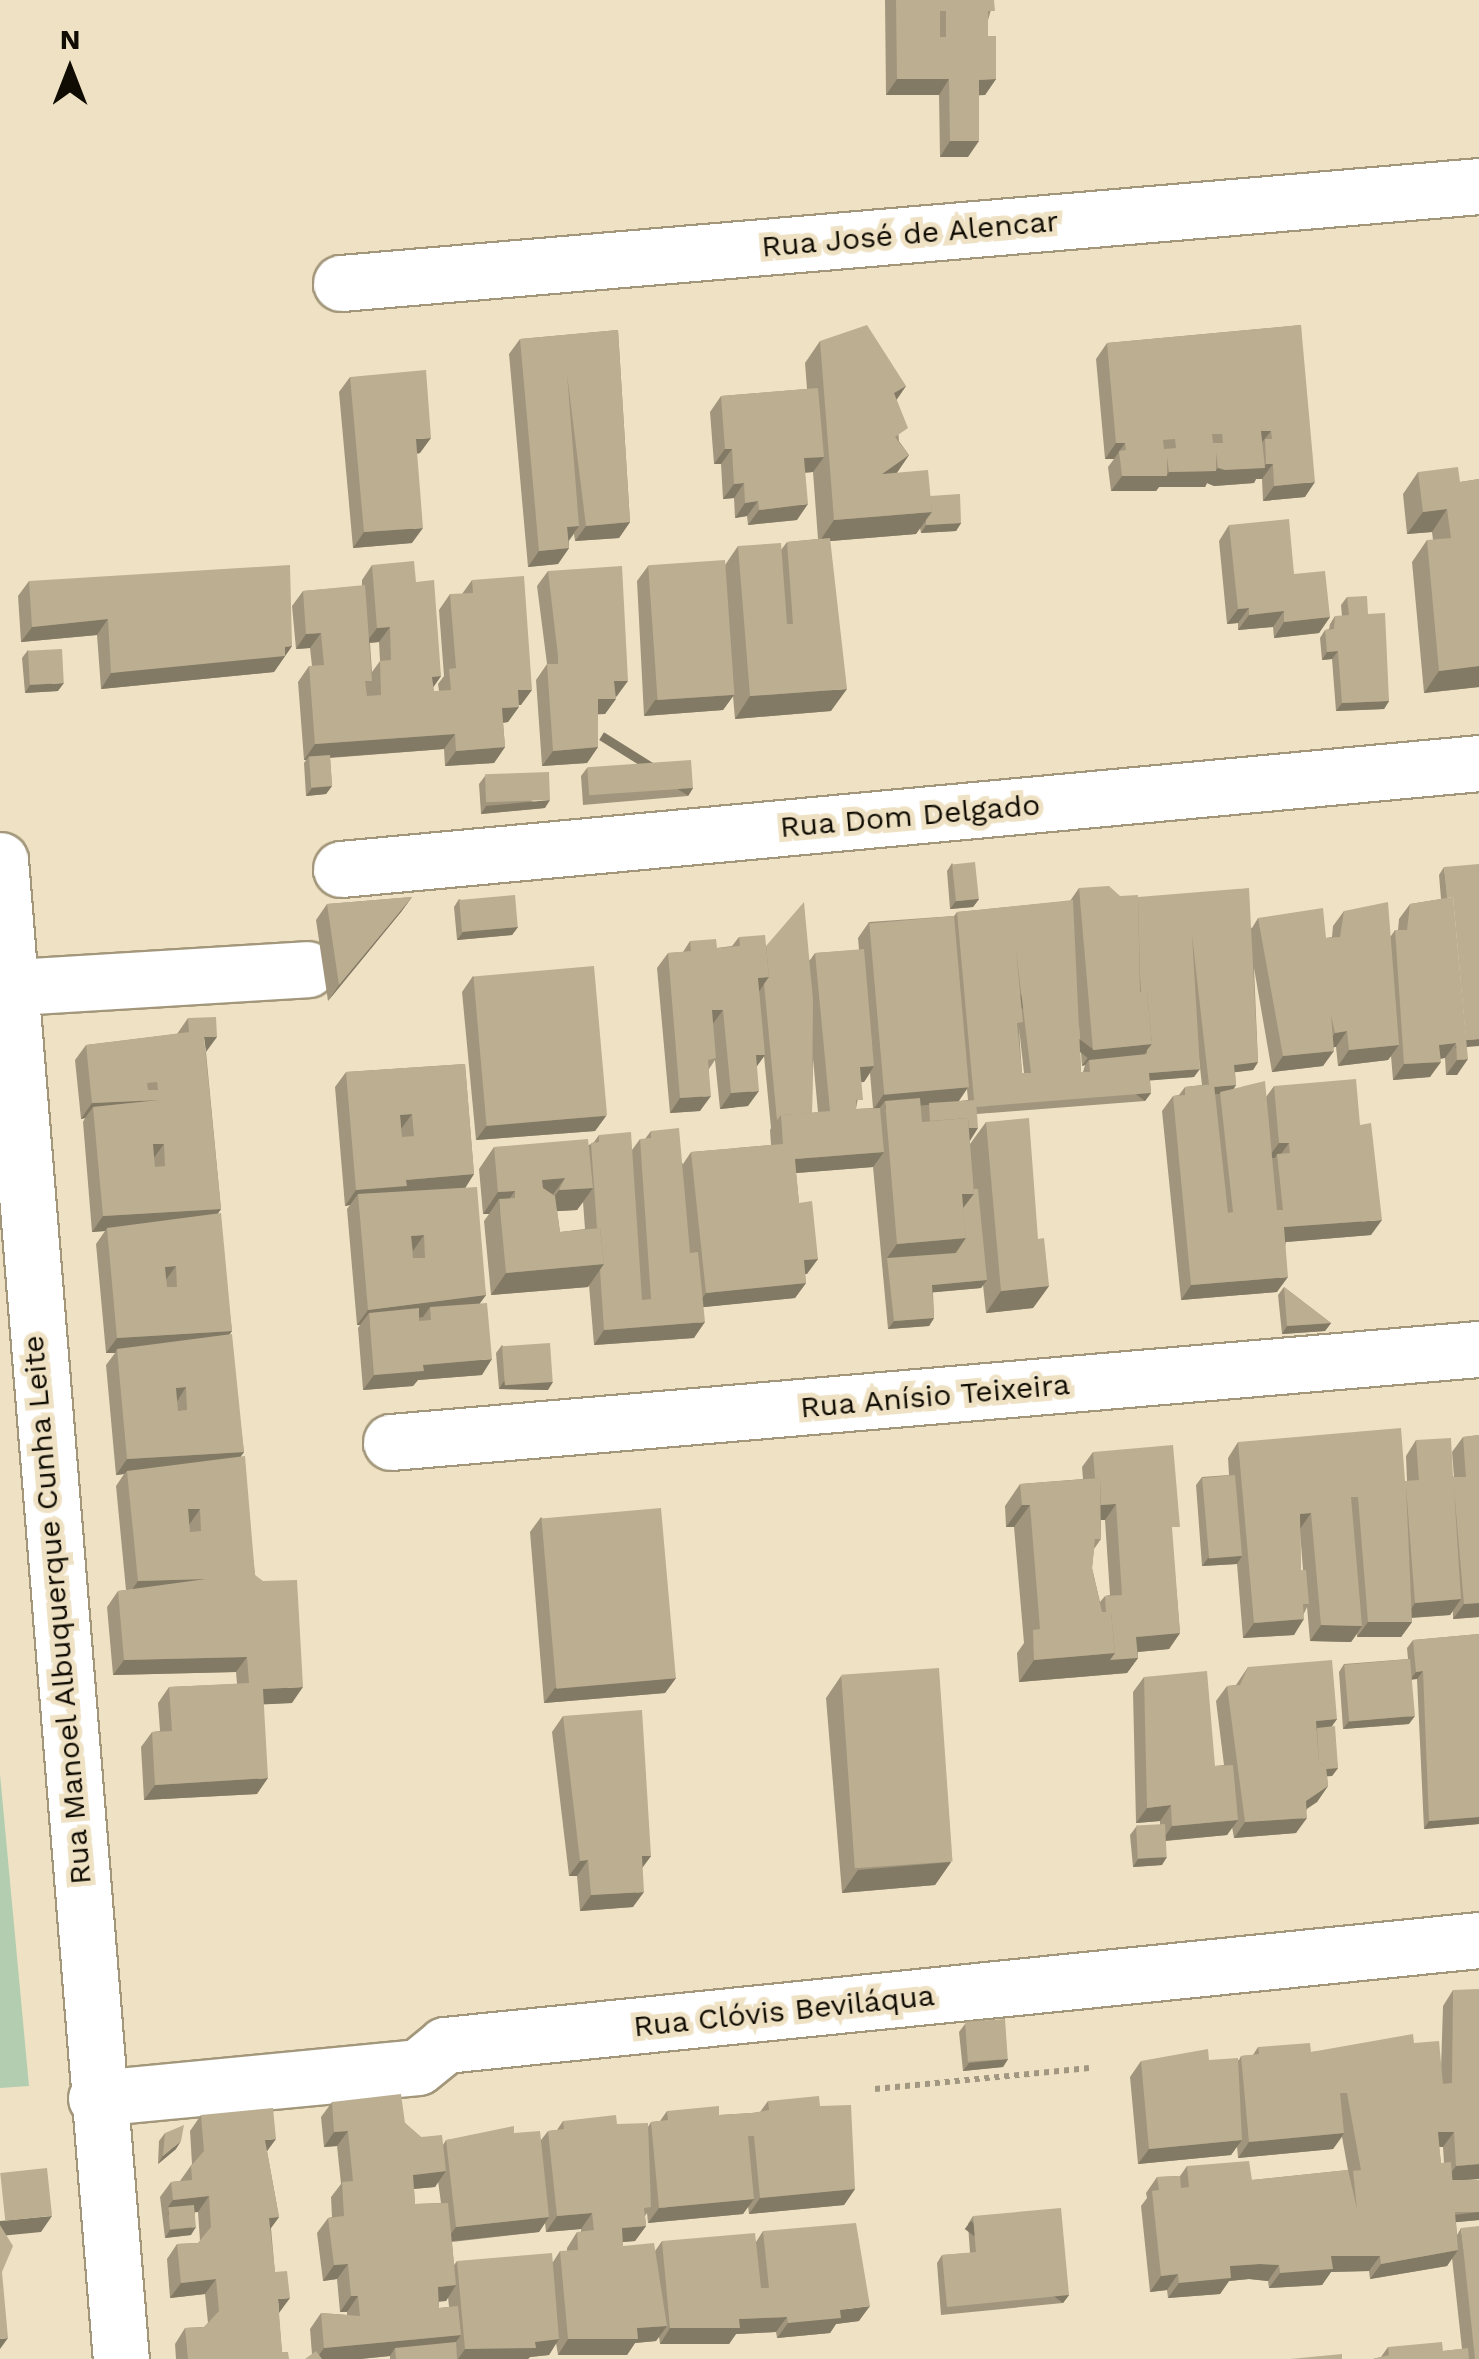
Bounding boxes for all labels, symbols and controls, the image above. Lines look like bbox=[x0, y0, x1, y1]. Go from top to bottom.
north arrow bbox=[20, 20, 120, 120]
text: N bbox=[60, 23, 80, 56]
street label: Rua José de Alencar bbox=[759, 203, 1061, 265]
street label: Rua Dom Delgado bbox=[778, 787, 1042, 845]
street label: Rua Manoel Albuquerque Cunha Leite bbox=[15, 1332, 99, 1888]
street label: Rua Anísio Teixeira bbox=[797, 1366, 1073, 1426]
street label: Rua Clóvis Beviláqua bbox=[631, 1977, 937, 2045]

